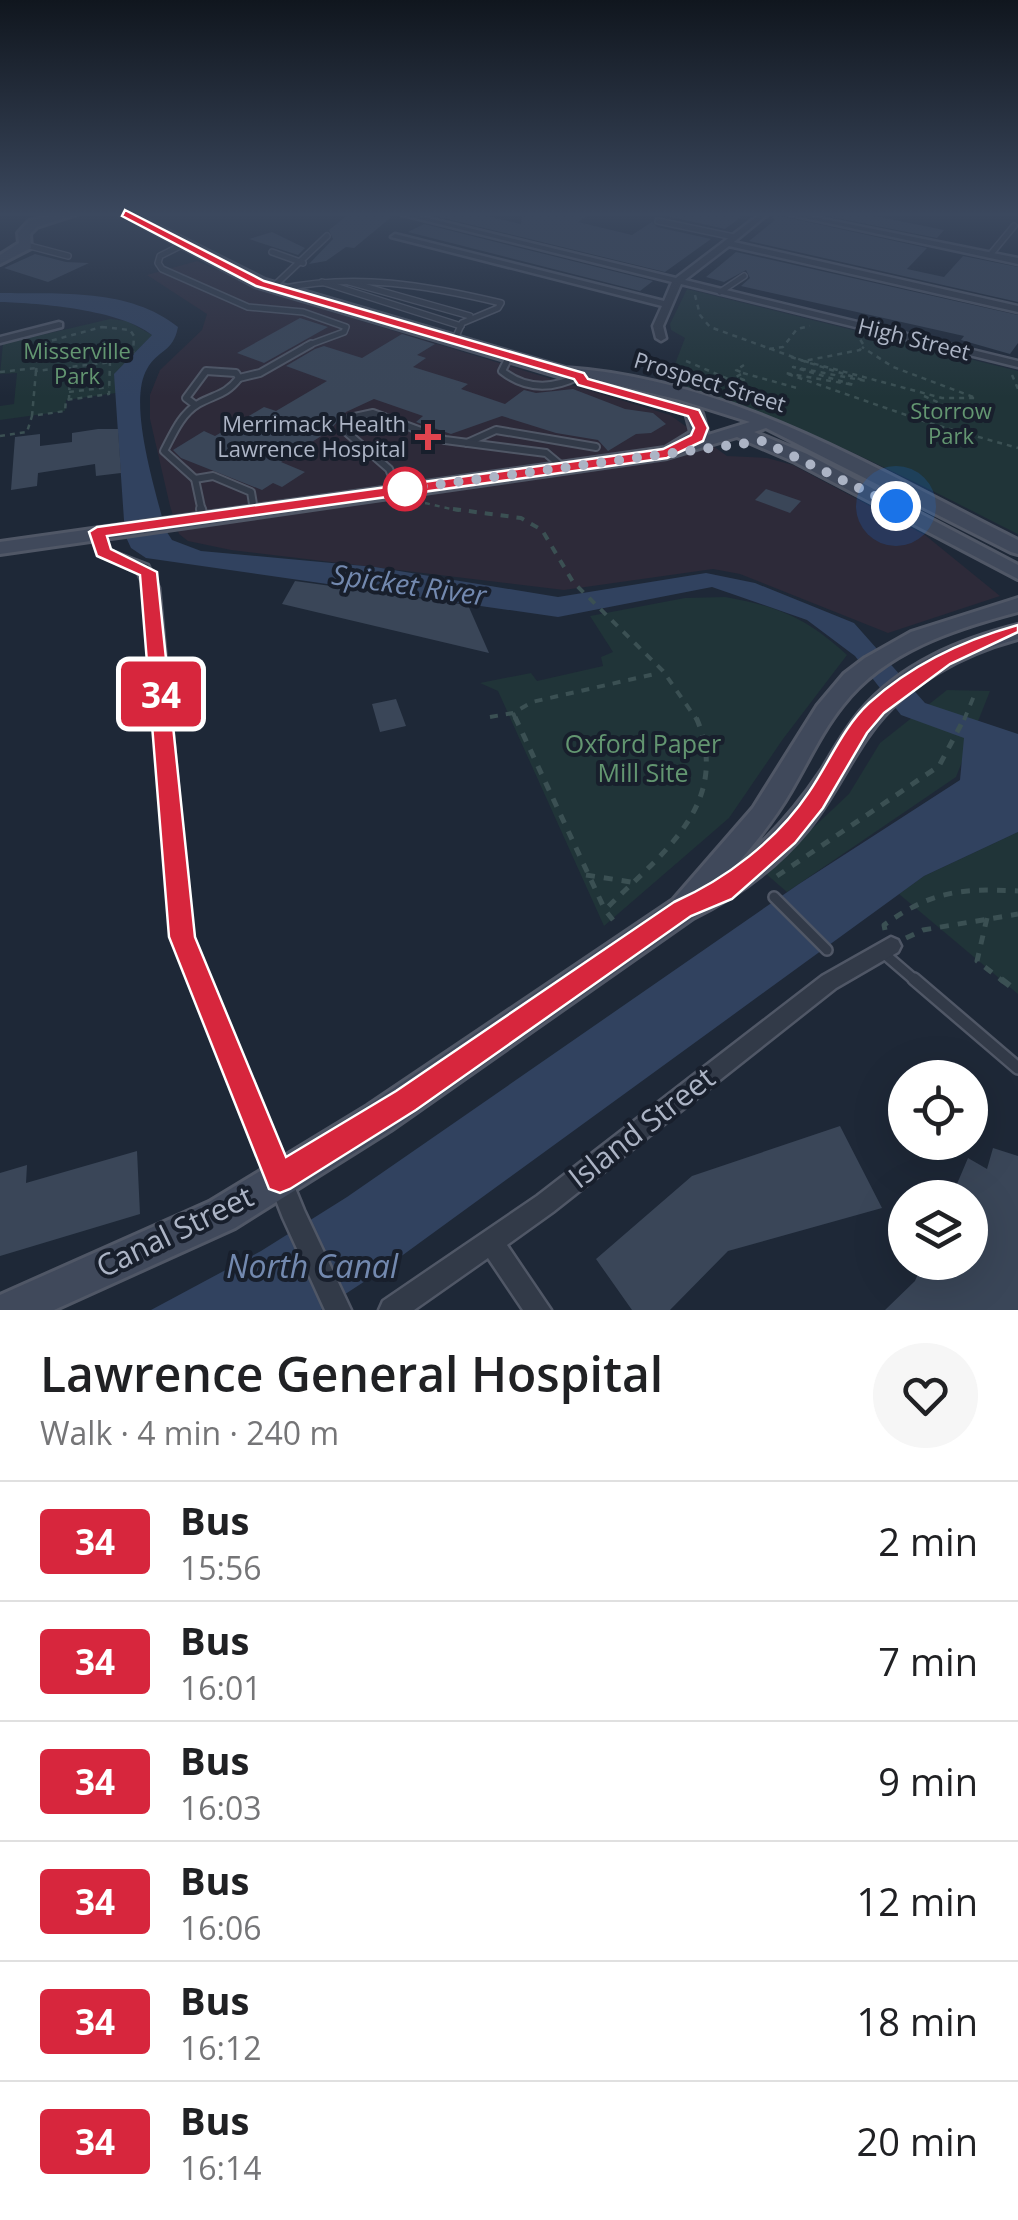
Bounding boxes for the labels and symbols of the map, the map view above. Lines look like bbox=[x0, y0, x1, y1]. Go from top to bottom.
street label: High Street bbox=[855, 310, 974, 366]
park label: Misserville Park bbox=[23, 335, 131, 390]
street label: Prospect Street bbox=[631, 344, 790, 418]
park label: Storrow Park bbox=[910, 395, 992, 450]
place label: Merrimack Health Lawrence Hospital bbox=[217, 408, 406, 463]
marker: Merrimack Health Lawrence Hospital bbox=[415, 424, 441, 450]
unlabelled marker bbox=[384, 468, 426, 510]
your location bbox=[871, 481, 921, 531]
water label: Spicket River bbox=[330, 554, 490, 614]
line badge: 34 bbox=[116, 662, 206, 726]
park label: Oxford Paper Mill Site bbox=[565, 726, 721, 789]
street label: Island Street bbox=[559, 1057, 723, 1197]
street label: Canal Street bbox=[89, 1175, 260, 1286]
water label: North Canal bbox=[226, 1244, 399, 1287]

